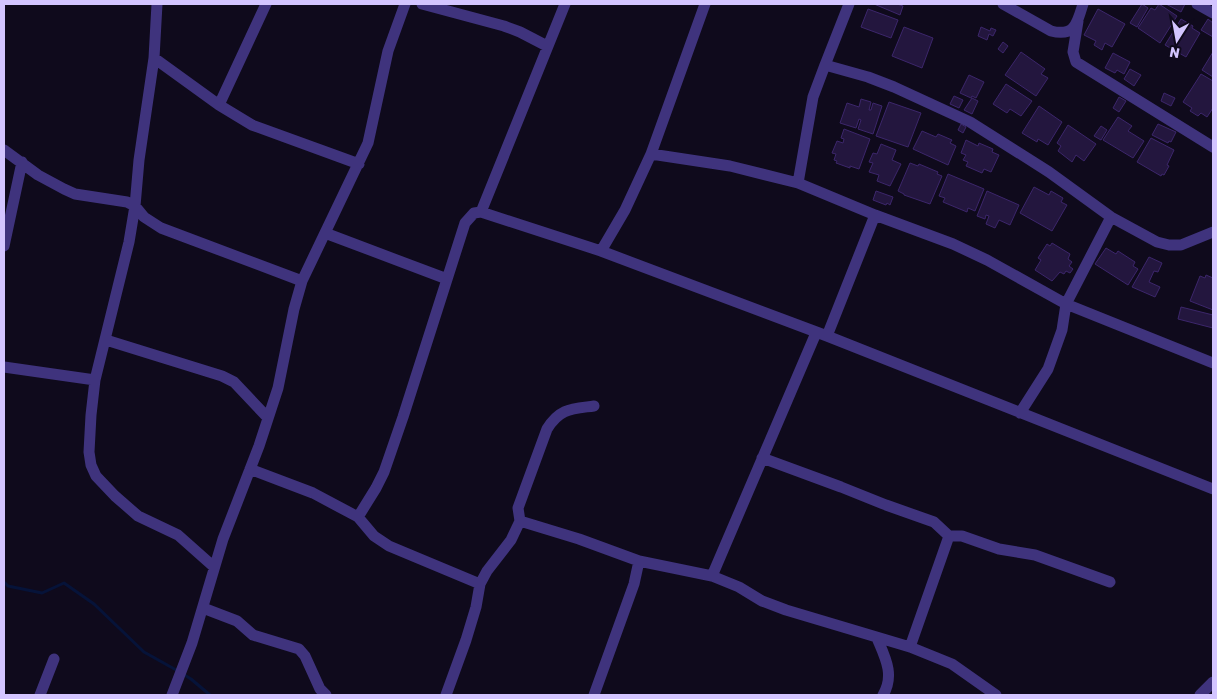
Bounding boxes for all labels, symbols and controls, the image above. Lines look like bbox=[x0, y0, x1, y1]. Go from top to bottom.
north arrow bbox=[1152, 15, 1202, 65]
text: N bbox=[1168, 43, 1181, 62]

